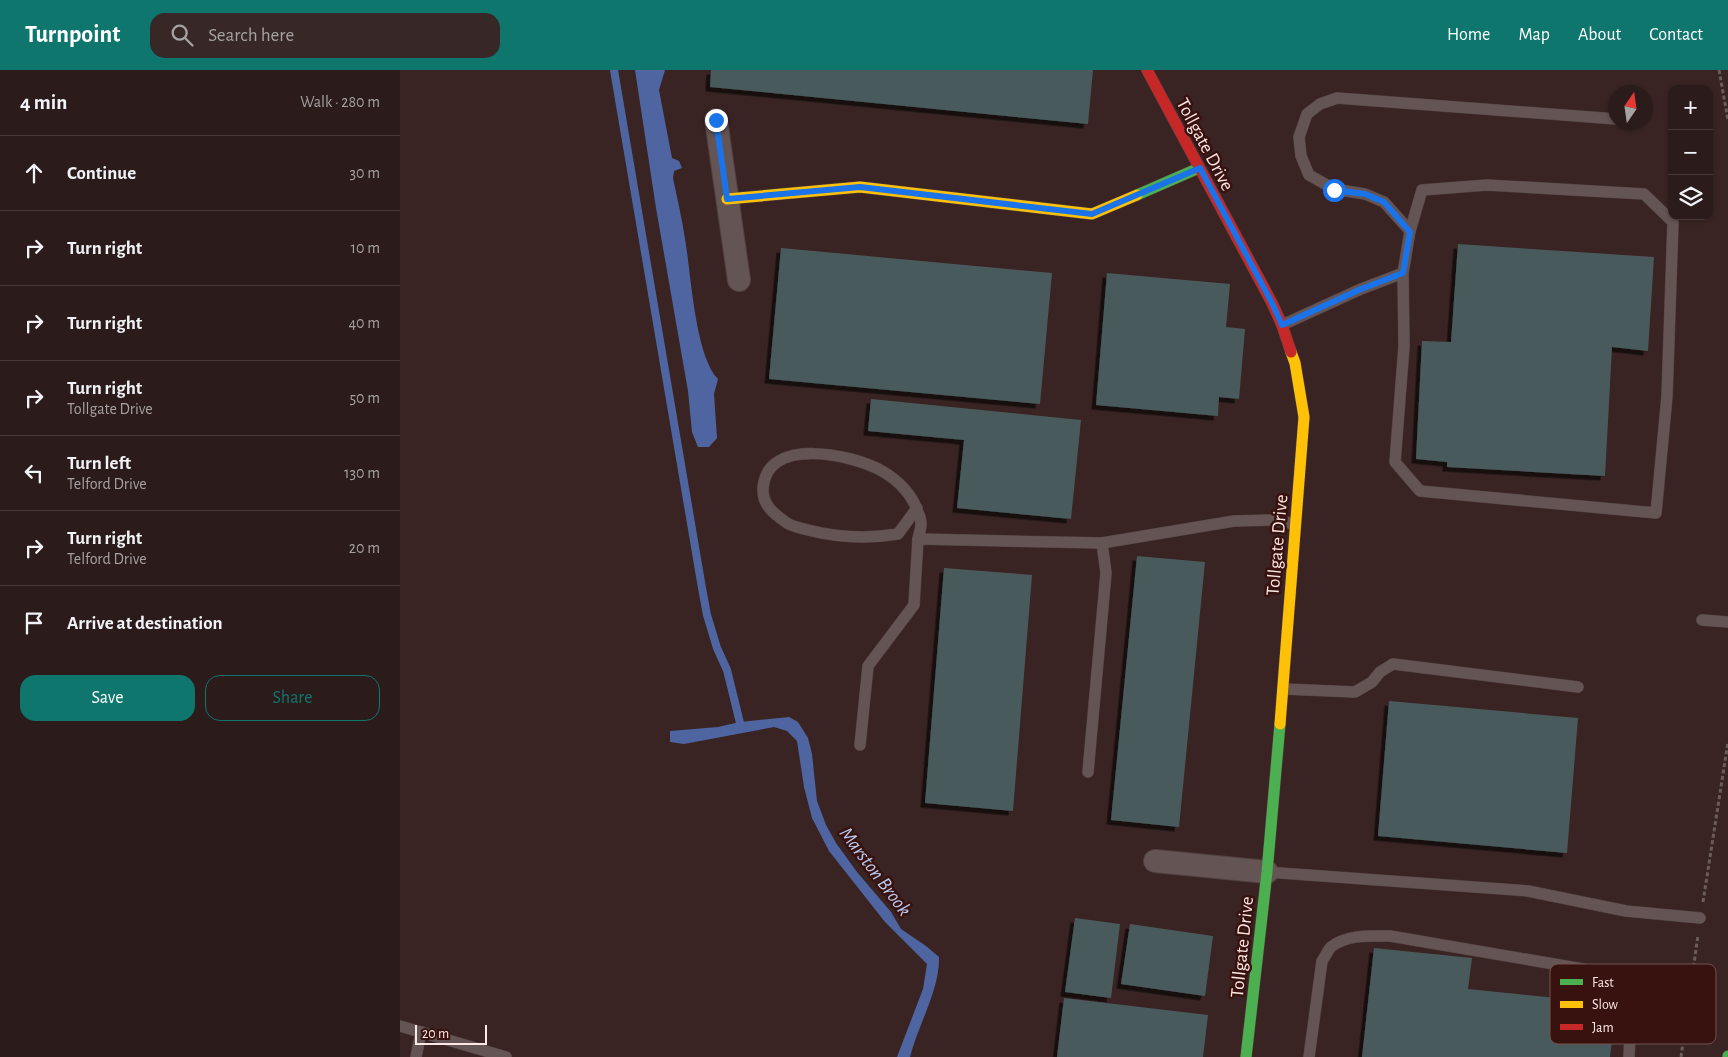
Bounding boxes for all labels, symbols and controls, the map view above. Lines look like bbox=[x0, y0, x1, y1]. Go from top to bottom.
search box bbox=[150, 13, 500, 58]
icon: search bbox=[168, 21, 196, 49]
text: Turnpoint bbox=[25, 23, 120, 47]
text: Search here bbox=[208, 26, 294, 45]
text: Home bbox=[1447, 26, 1490, 44]
text: Map bbox=[1518, 26, 1550, 44]
text: About bbox=[1578, 26, 1621, 44]
text: Contact bbox=[1649, 26, 1703, 44]
north arrow bbox=[1608, 85, 1653, 130]
map controls bbox=[1668, 85, 1713, 220]
button: + bbox=[1668, 85, 1713, 130]
text: 4 min bbox=[20, 92, 67, 113]
text: Walk · 280 m bbox=[300, 94, 380, 110]
street label: Tollgate Drive bbox=[1172, 95, 1237, 194]
route end bbox=[705, 109, 728, 132]
button: − bbox=[1668, 130, 1713, 175]
icon: ahead bbox=[20, 159, 48, 187]
text: Continue bbox=[67, 164, 136, 183]
text: 30 m bbox=[350, 165, 380, 181]
button: layers bbox=[1668, 175, 1713, 220]
route start bbox=[1323, 179, 1346, 202]
icon: right bbox=[20, 234, 48, 262]
text: Turn right bbox=[67, 239, 142, 258]
text: 10 m bbox=[351, 240, 380, 256]
icon: right bbox=[20, 309, 48, 337]
text: Turn right bbox=[67, 314, 142, 333]
text: 40 m bbox=[348, 315, 380, 331]
text: Turn right bbox=[67, 379, 142, 398]
icon: right bbox=[20, 384, 48, 412]
text: 50 m bbox=[349, 390, 380, 406]
text: Tollgate Drive bbox=[67, 401, 153, 417]
text: Turn left bbox=[67, 454, 131, 473]
icon: left bbox=[20, 459, 48, 487]
text: 130 m bbox=[344, 465, 380, 481]
text: Telford Drive bbox=[67, 476, 147, 492]
street label: Tollgate Drive bbox=[1264, 494, 1291, 597]
text: Turn right bbox=[67, 529, 142, 548]
icon: right bbox=[20, 534, 48, 562]
text: 20 m bbox=[349, 540, 380, 556]
text: Telford Drive bbox=[67, 551, 147, 567]
icon: arrive bbox=[20, 609, 48, 637]
text: Arrive at destination bbox=[67, 614, 223, 633]
button: Save bbox=[20, 675, 195, 721]
button: Share bbox=[205, 675, 380, 721]
water label: Marston Brook bbox=[836, 824, 915, 920]
street label: Tollgate Drive bbox=[1228, 896, 1257, 999]
legend bbox=[1550, 964, 1716, 1044]
text: Fast bbox=[1592, 976, 1614, 990]
text: Slow bbox=[1592, 998, 1619, 1012]
text: Jam bbox=[1592, 1021, 1614, 1035]
scale bar bbox=[415, 1022, 488, 1045]
text: 20 m bbox=[422, 1027, 449, 1041]

